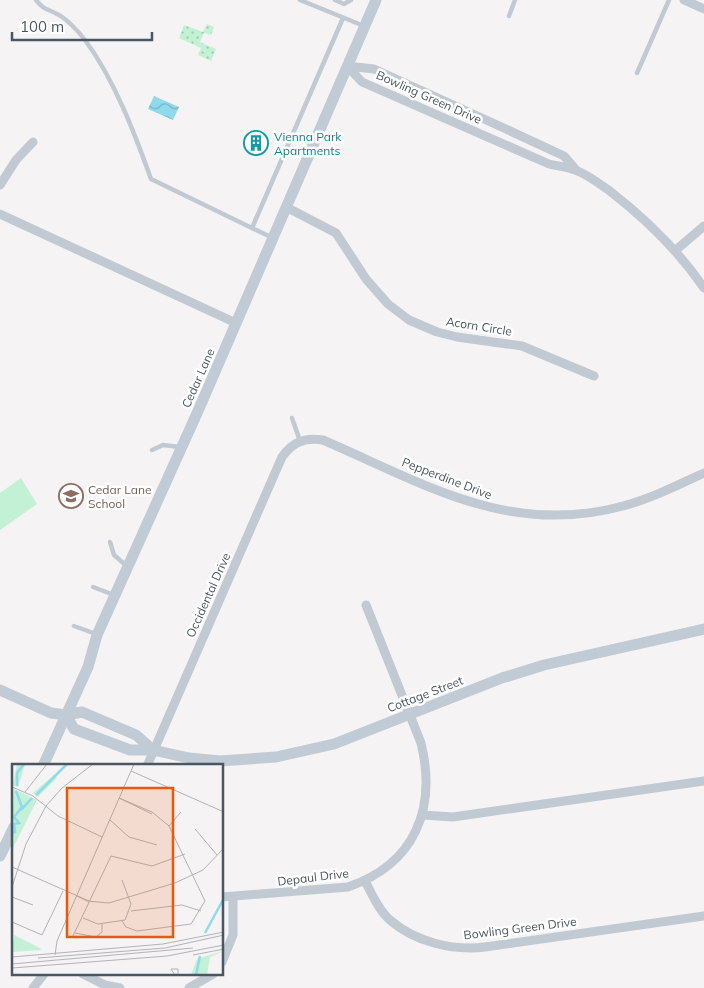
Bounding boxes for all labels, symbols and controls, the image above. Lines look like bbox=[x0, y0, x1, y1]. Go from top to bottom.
scale bar bbox=[12, 10, 152, 42]
text: 100 m bbox=[20, 17, 64, 36]
street label: Bowling Green Drive bbox=[374, 67, 484, 127]
place label: Vienna Park Apartments bbox=[274, 129, 342, 158]
building icon: Vienna Park Apartments bbox=[243, 130, 269, 156]
street label: Acorn Circle bbox=[445, 313, 513, 339]
street label: Cedar Lane bbox=[178, 346, 218, 410]
street label: Pepperdine Drive bbox=[400, 454, 494, 502]
place label: Cedar Lane School bbox=[88, 482, 152, 511]
school or university icon: Cedar Lane School bbox=[58, 483, 84, 509]
street label: Occidental Drive bbox=[183, 550, 233, 640]
street label: Cottage Street bbox=[385, 673, 465, 715]
inset map bbox=[12, 764, 224, 976]
street label: Depaul Drive bbox=[276, 865, 350, 889]
street label: Bowling Green Drive bbox=[463, 914, 577, 942]

